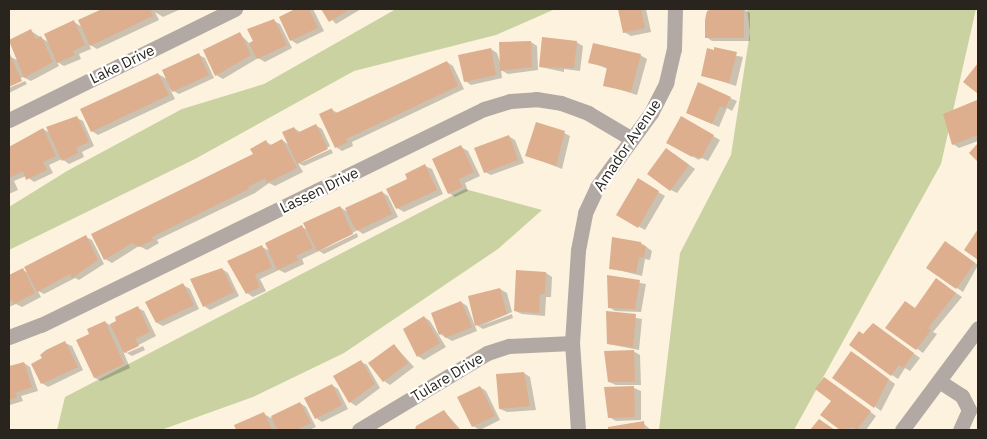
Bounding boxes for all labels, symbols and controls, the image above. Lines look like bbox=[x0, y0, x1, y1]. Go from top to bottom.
street label: Lake Drive bbox=[87, 41, 157, 87]
street label: Amador Avenue bbox=[590, 96, 664, 194]
street label: Lassen Drive bbox=[277, 163, 361, 217]
street label: Tulare Drive bbox=[408, 349, 486, 405]

